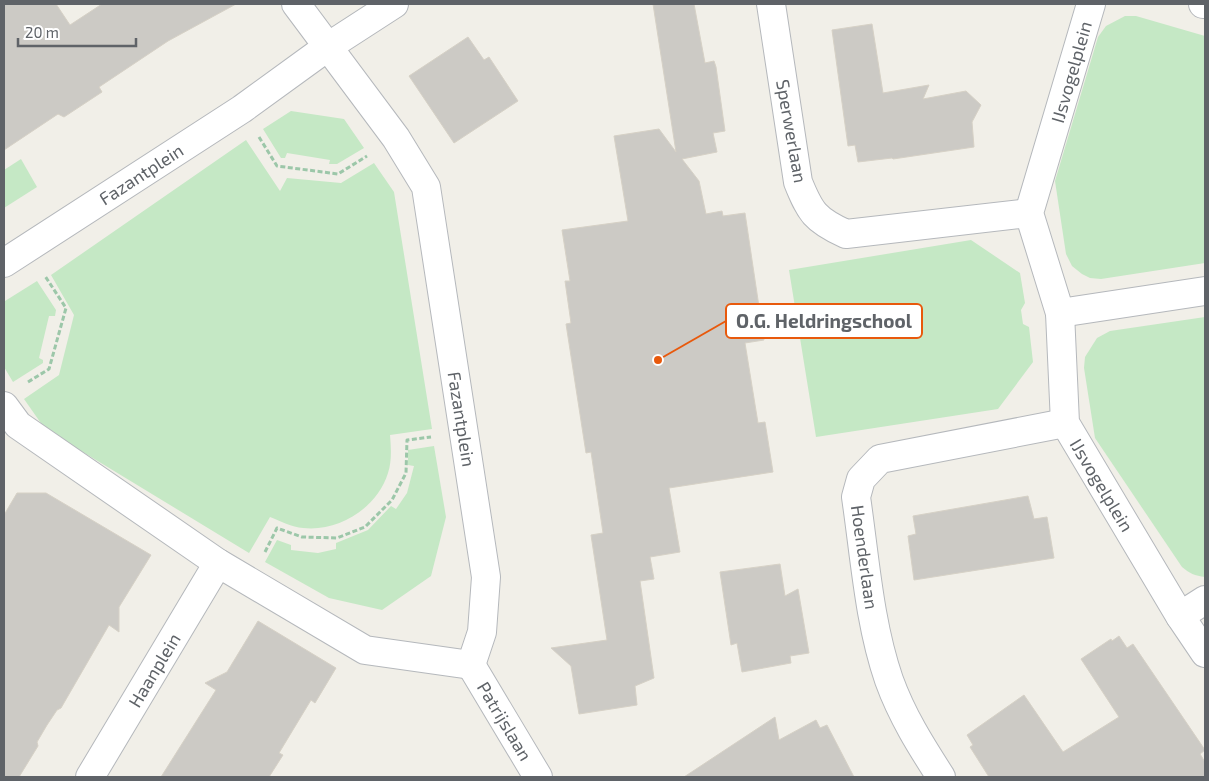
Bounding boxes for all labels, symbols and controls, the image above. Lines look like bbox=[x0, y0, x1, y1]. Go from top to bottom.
scale bar bbox=[18, 15, 135, 47]
street label: IJsvogelplein bbox=[1046, 19, 1096, 125]
text: 20 m bbox=[25, 23, 59, 41]
street label: Sperwerlaan bbox=[772, 78, 812, 184]
street label: Fazantplein bbox=[95, 139, 187, 209]
callout: O.G. Heldringschool bbox=[726, 304, 922, 338]
text: O.G. Heldringschool bbox=[736, 309, 913, 332]
street label: Fazantplein bbox=[444, 370, 480, 468]
street label: IJsvogelplein bbox=[1066, 434, 1138, 536]
street label: Hoenderlaan bbox=[847, 503, 883, 611]
street label: Haanplein bbox=[123, 629, 185, 711]
street label: Patrijslaan bbox=[473, 678, 537, 764]

